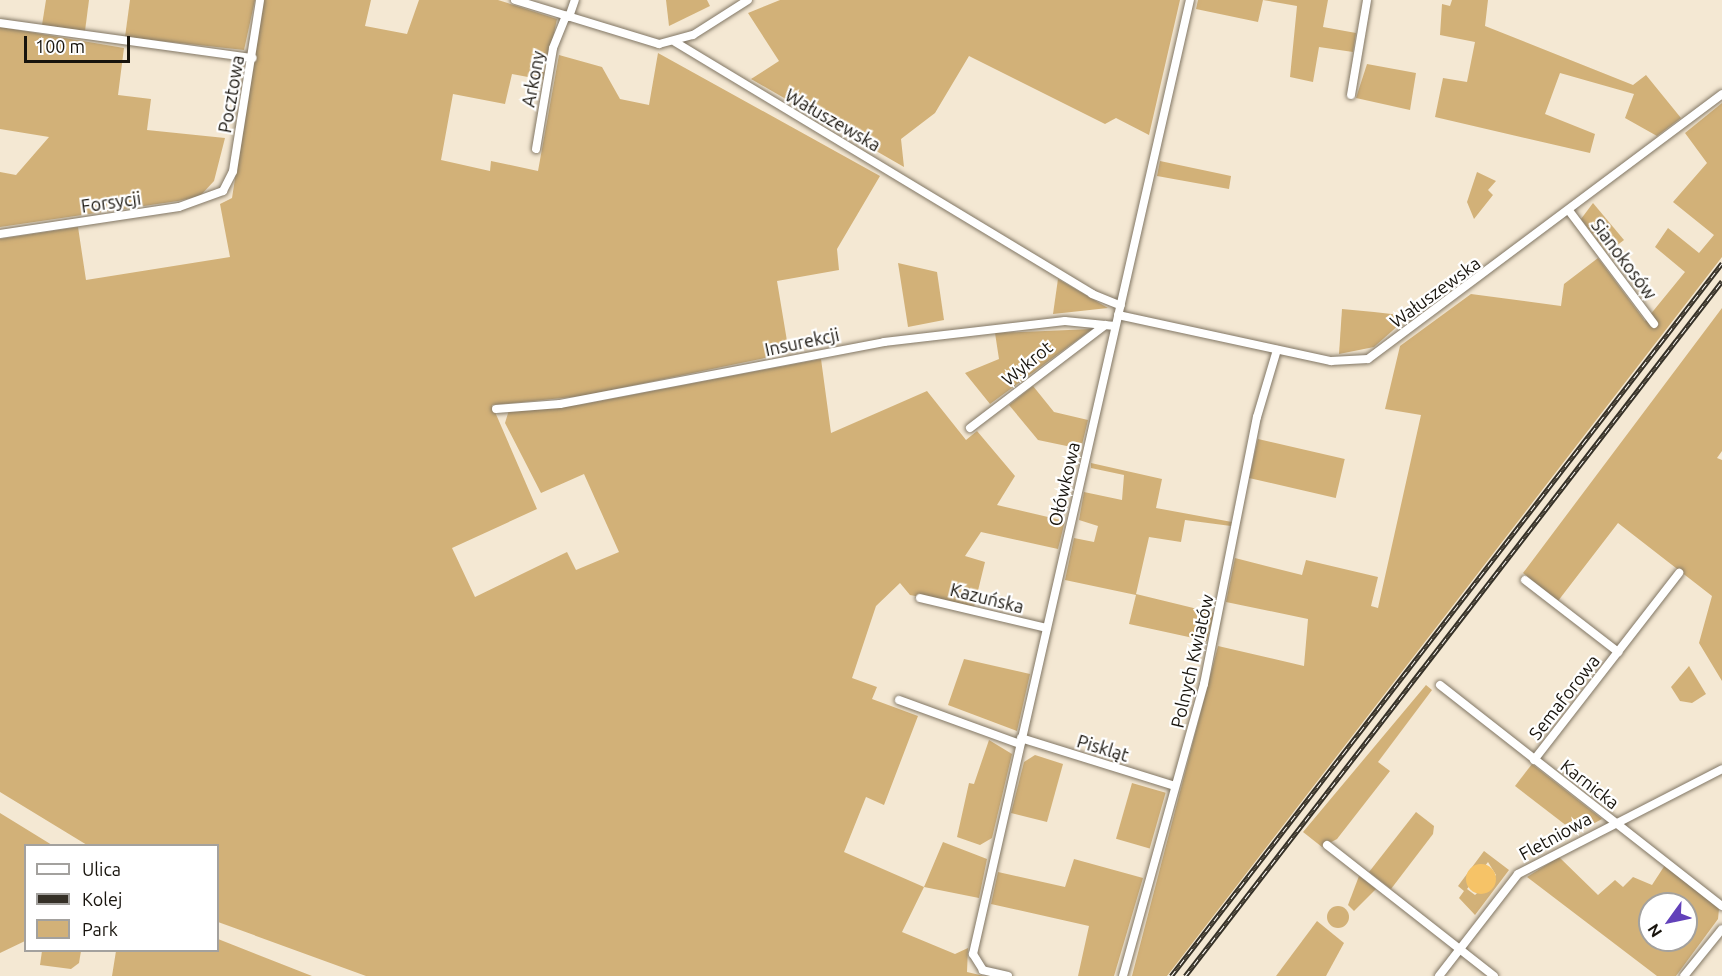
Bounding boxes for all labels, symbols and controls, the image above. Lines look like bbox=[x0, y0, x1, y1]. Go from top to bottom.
scale bar bbox=[27, 24, 134, 62]
text: 100 m bbox=[35, 36, 85, 56]
street label: Arkony bbox=[517, 49, 549, 109]
street label: Pocztowa bbox=[214, 53, 248, 135]
street label: Wałuszewska bbox=[781, 84, 885, 156]
street label: Forsycji bbox=[80, 187, 142, 217]
street label: Sianokosów bbox=[1587, 214, 1661, 304]
street label: Wałuszewska bbox=[1386, 252, 1484, 332]
street label: Insurekcji bbox=[763, 324, 841, 360]
street label: Wykrot bbox=[997, 336, 1057, 390]
street label: Ołówkowa bbox=[1044, 440, 1084, 528]
street label: Kazuńska bbox=[948, 578, 1026, 618]
street label: Polnych Kwiatów bbox=[1166, 592, 1218, 730]
street label: Semaforowa bbox=[1524, 650, 1604, 744]
street label: Piskląt bbox=[1074, 730, 1132, 766]
street label: Karnicka bbox=[1556, 754, 1624, 814]
street label: Fletniowa bbox=[1515, 807, 1595, 865]
legend bbox=[24, 844, 219, 952]
text: Ulica bbox=[82, 859, 121, 879]
text: Kolej bbox=[82, 889, 122, 909]
north arrow bbox=[1638, 892, 1698, 952]
text: Park bbox=[82, 919, 118, 939]
text: N bbox=[1644, 921, 1665, 941]

